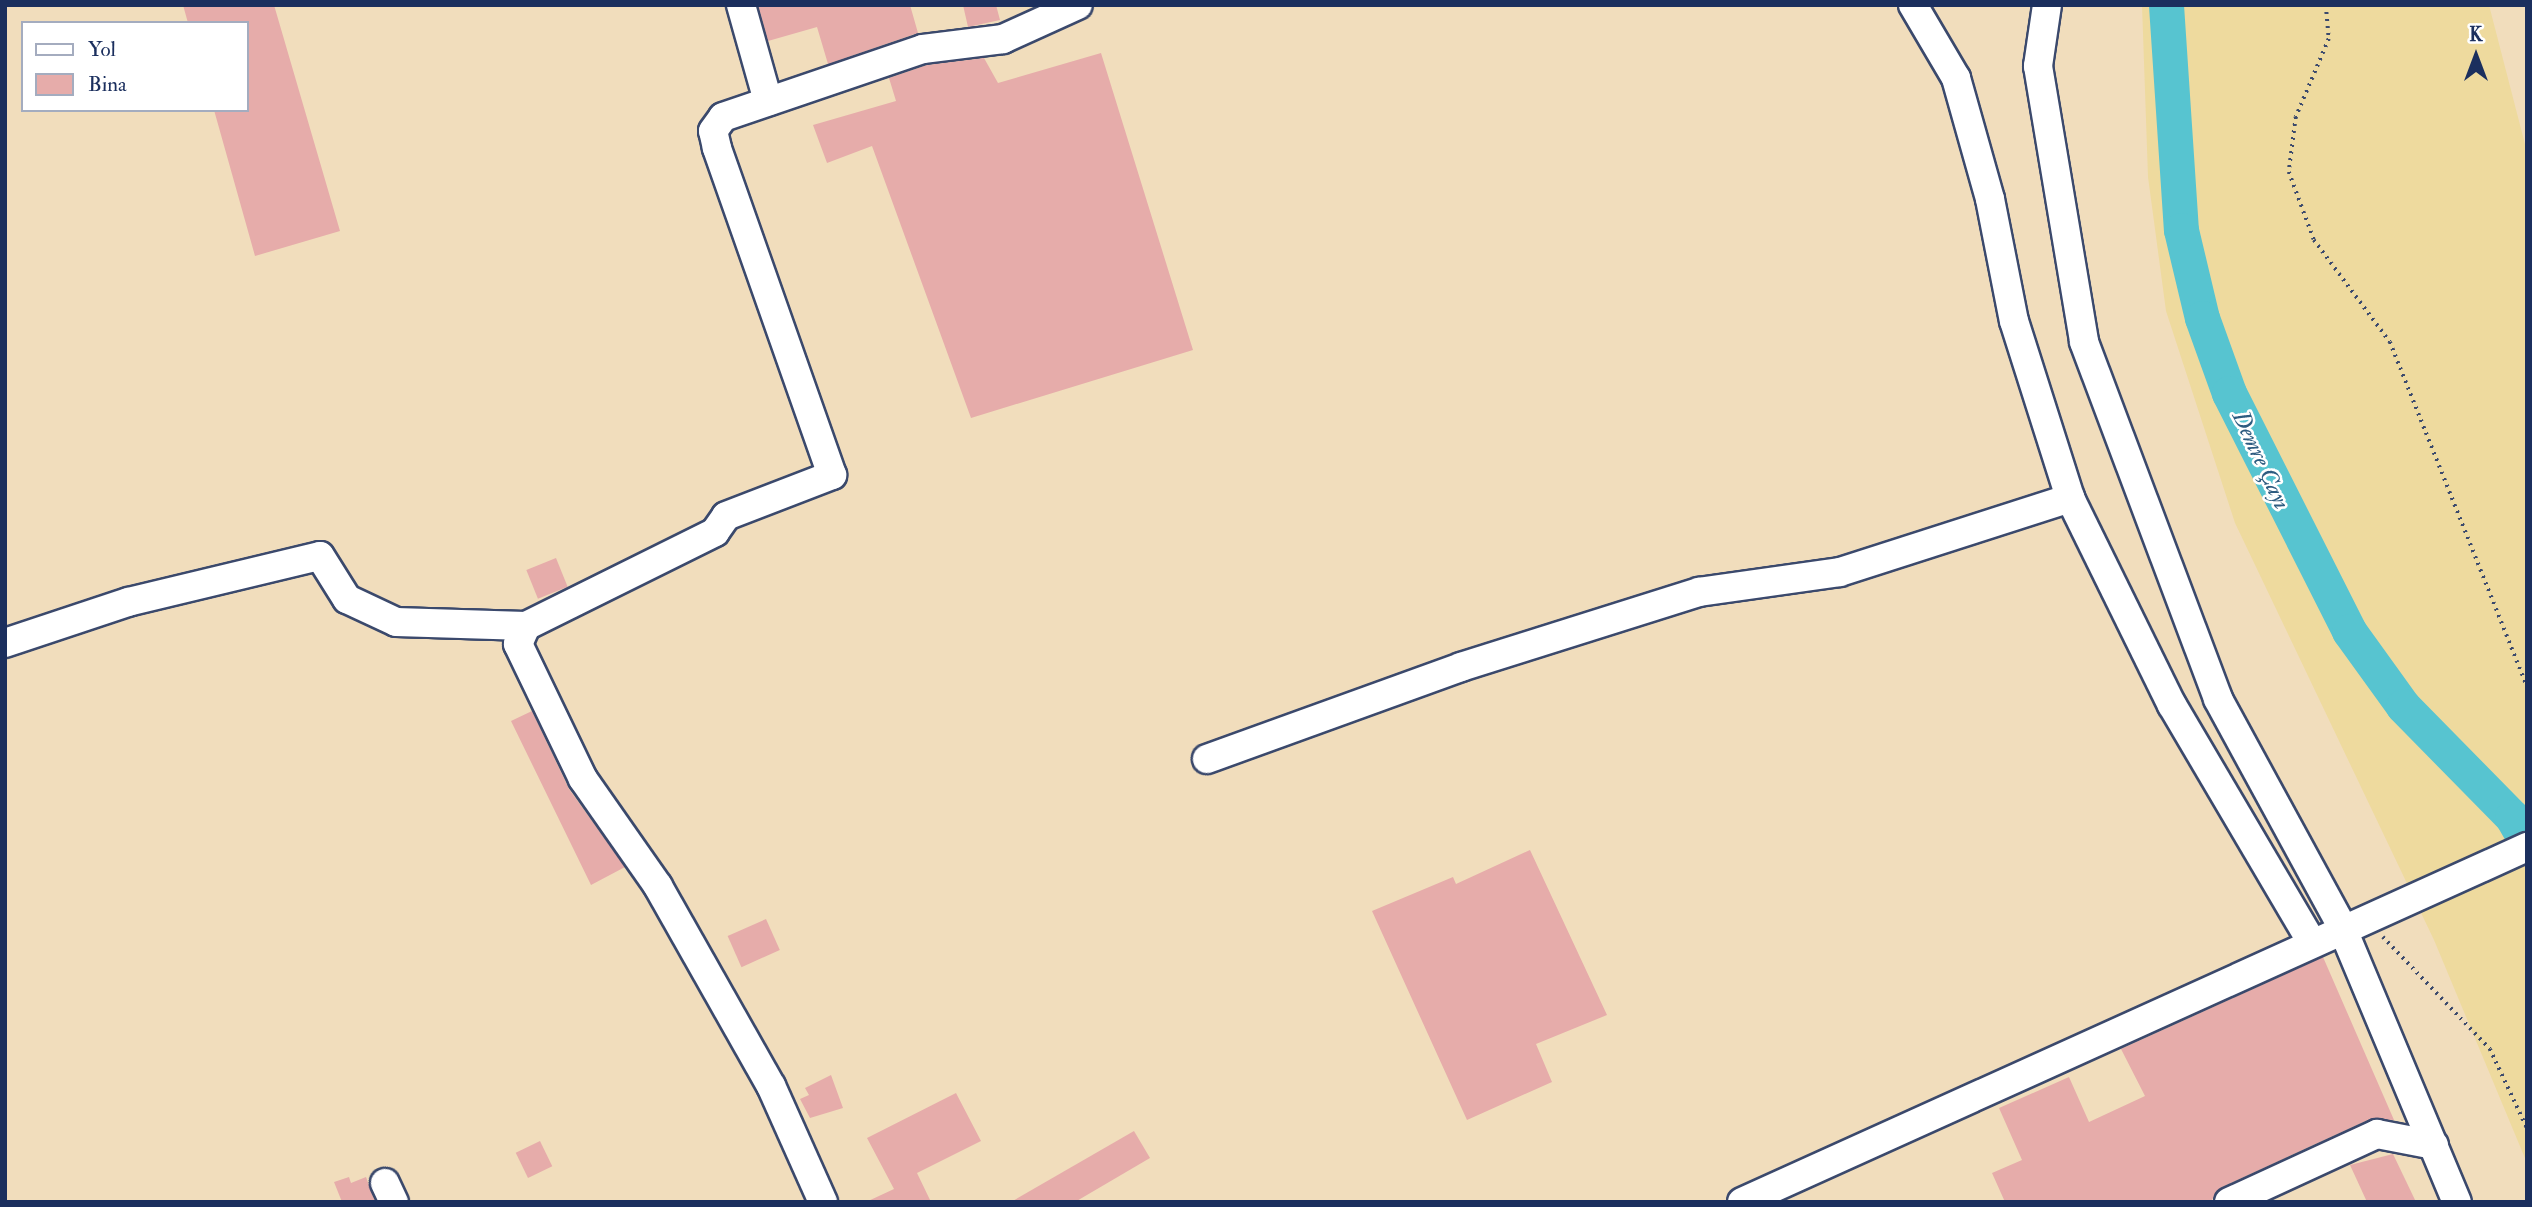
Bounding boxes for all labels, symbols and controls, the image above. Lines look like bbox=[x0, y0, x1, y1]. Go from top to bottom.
legend bbox=[21, 21, 248, 112]
north arrow bbox=[2441, 21, 2511, 91]
text: K bbox=[2469, 23, 2483, 47]
text: Yol bbox=[88, 36, 116, 63]
text: Bina bbox=[88, 71, 127, 98]
water label: Demre Çayı bbox=[2226, 406, 2296, 514]

